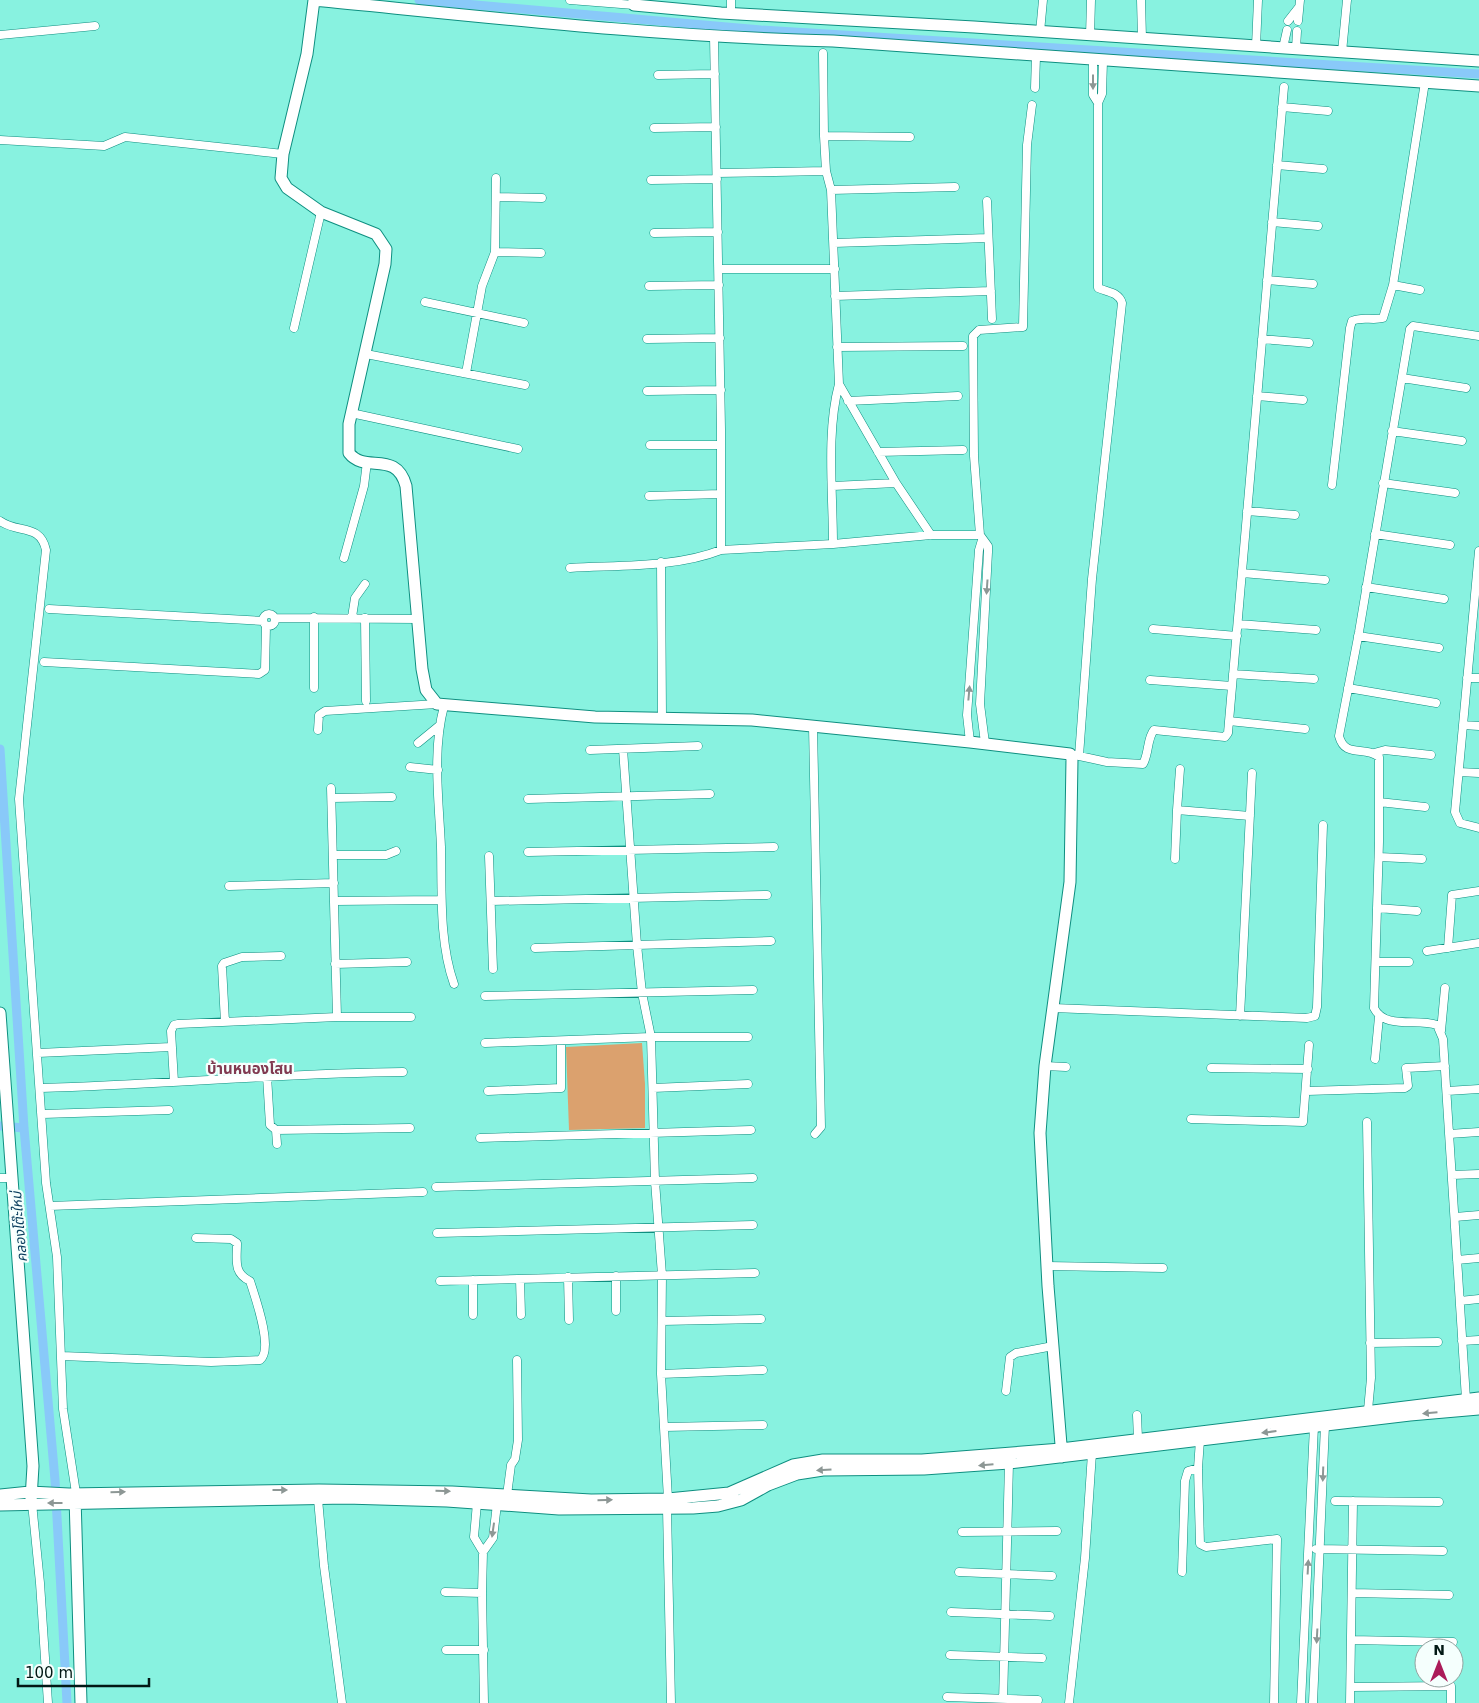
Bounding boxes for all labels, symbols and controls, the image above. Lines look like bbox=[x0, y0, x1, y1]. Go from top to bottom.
one-way arrow bbox=[1089, 75, 1097, 91]
one-way arrow bbox=[983, 579, 991, 595]
one-way arrow bbox=[965, 685, 973, 701]
district label: บ้านหนองโสน bbox=[207, 1060, 293, 1078]
water label: คลองโต๊ะใหม่ bbox=[8, 1189, 30, 1263]
one-way arrow bbox=[1422, 1409, 1438, 1417]
one-way arrow bbox=[1261, 1428, 1277, 1436]
one-way arrow bbox=[978, 1461, 994, 1469]
one-way arrow bbox=[1319, 1466, 1327, 1482]
one-way arrow bbox=[815, 1467, 831, 1475]
one-way arrow bbox=[273, 1486, 289, 1494]
one-way arrow bbox=[110, 1488, 126, 1496]
one-way arrow bbox=[435, 1488, 451, 1496]
one-way arrow bbox=[597, 1495, 613, 1503]
one-way arrow bbox=[47, 1499, 63, 1507]
one-way arrow bbox=[489, 1522, 497, 1538]
one-way arrow bbox=[1305, 1559, 1313, 1575]
one-way arrow bbox=[1312, 1628, 1320, 1644]
north arrow bbox=[1414, 1638, 1464, 1688]
text: N bbox=[1433, 1642, 1445, 1658]
scale bar bbox=[18, 1656, 149, 1688]
text: 100 m bbox=[25, 1664, 73, 1682]

